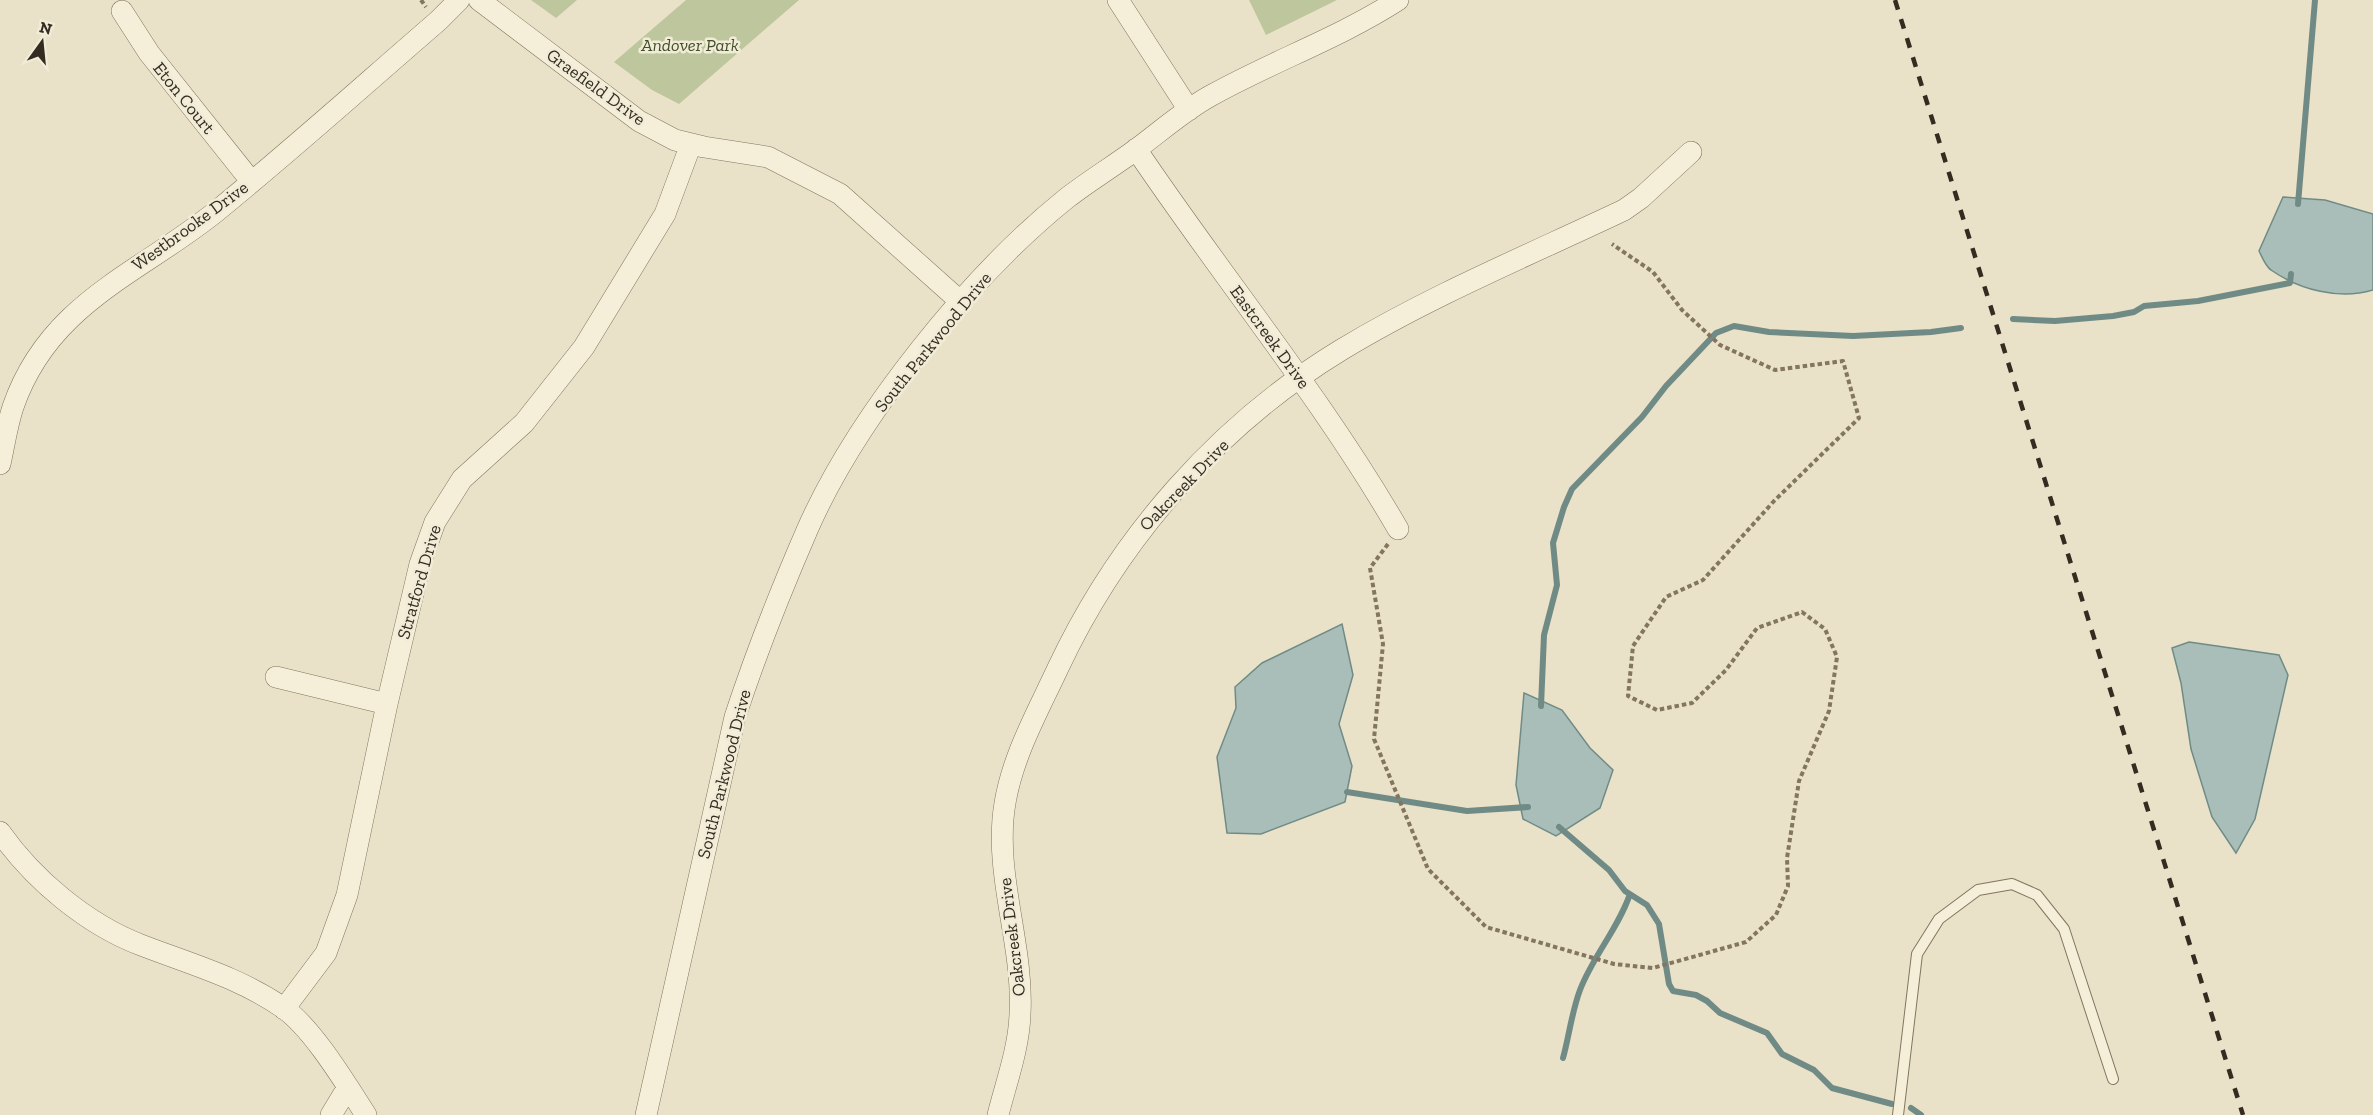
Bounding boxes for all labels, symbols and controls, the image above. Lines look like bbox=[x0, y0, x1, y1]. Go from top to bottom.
north arrow bbox=[12, 12, 72, 72]
text: N bbox=[37, 17, 54, 39]
park label: Andover Park bbox=[640, 34, 739, 56]
street label: Graefield Drive bbox=[542, 44, 650, 130]
street label: Eton Court bbox=[148, 58, 220, 139]
street label: Westbrooke Drive bbox=[127, 176, 253, 276]
street label: South Parkwood Drive bbox=[870, 268, 996, 416]
street label: Eastcreek Drive bbox=[1225, 281, 1315, 393]
street label: Oakcreek Drive bbox=[1135, 434, 1233, 536]
street label: Stratford Drive bbox=[392, 522, 446, 642]
street label: South Parkwood Drive bbox=[692, 687, 756, 861]
street label: Oakcreek Drive bbox=[994, 876, 1030, 998]

